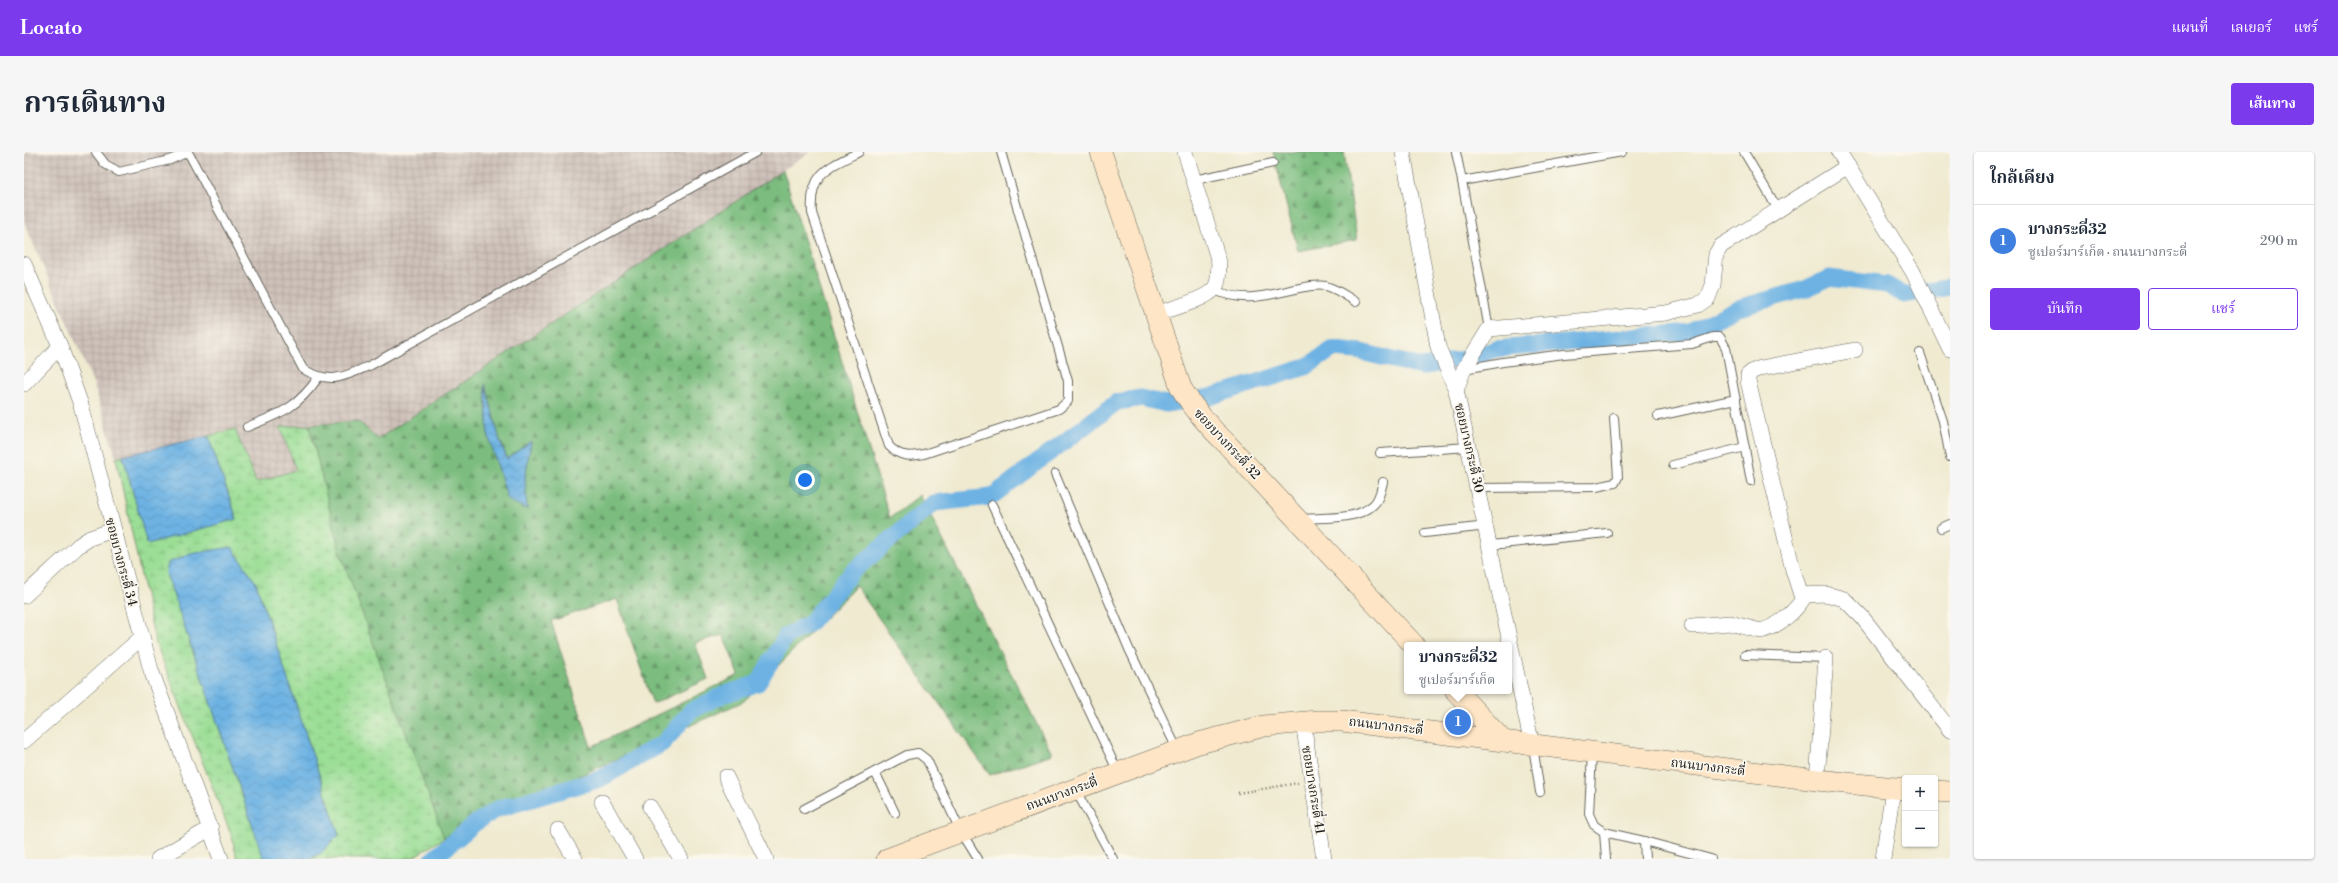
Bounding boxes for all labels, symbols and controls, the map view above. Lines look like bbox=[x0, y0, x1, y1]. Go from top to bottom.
text: Locato bbox=[20, 16, 82, 40]
text: แผนที่ bbox=[2172, 19, 2208, 37]
text: เลเยอร์ bbox=[2230, 19, 2272, 37]
text: แชร์ bbox=[2294, 19, 2318, 37]
button: เส้นทาง bbox=[2231, 83, 2314, 125]
text: การเดินทาง bbox=[24, 86, 166, 121]
text: ใกล้เคียง bbox=[1990, 167, 2055, 189]
text: บางกระดี่32 bbox=[2028, 220, 2107, 239]
text: 1 bbox=[2000, 233, 2006, 249]
text: 290 m bbox=[2260, 233, 2298, 249]
text: ซูเปอร์มาร์เก็ต · ถนนบางกระดี่ bbox=[2028, 244, 2187, 260]
button: บันทึก bbox=[1990, 288, 2140, 330]
button: แชร์ bbox=[2148, 288, 2298, 330]
street label: ซอยบางกระดี่ 30 bbox=[1451, 401, 1489, 495]
street label: ซอยบางกระดี่ 32 bbox=[1190, 404, 1265, 483]
your location bbox=[795, 470, 815, 490]
street label: ซอยบางกระดี่ 34 bbox=[101, 515, 142, 608]
popup bbox=[1404, 642, 1512, 694]
text: บางกระดี่32 bbox=[1419, 648, 1497, 667]
text: ซูเปอร์มาร์เก็ต bbox=[1419, 672, 1495, 688]
pin: 1 bbox=[1445, 707, 1471, 737]
street label: ถนนบางกระดี่ bbox=[1348, 712, 1424, 739]
street label: ซอยบางกระดี่ 41 bbox=[1298, 744, 1330, 836]
street label: ถนนบางกระดี่ bbox=[1670, 753, 1746, 780]
street label: ถนนบางกระดี่ bbox=[1023, 772, 1100, 814]
map controls bbox=[1902, 775, 1938, 847]
button: + bbox=[1902, 775, 1938, 811]
button: − bbox=[1902, 811, 1938, 847]

